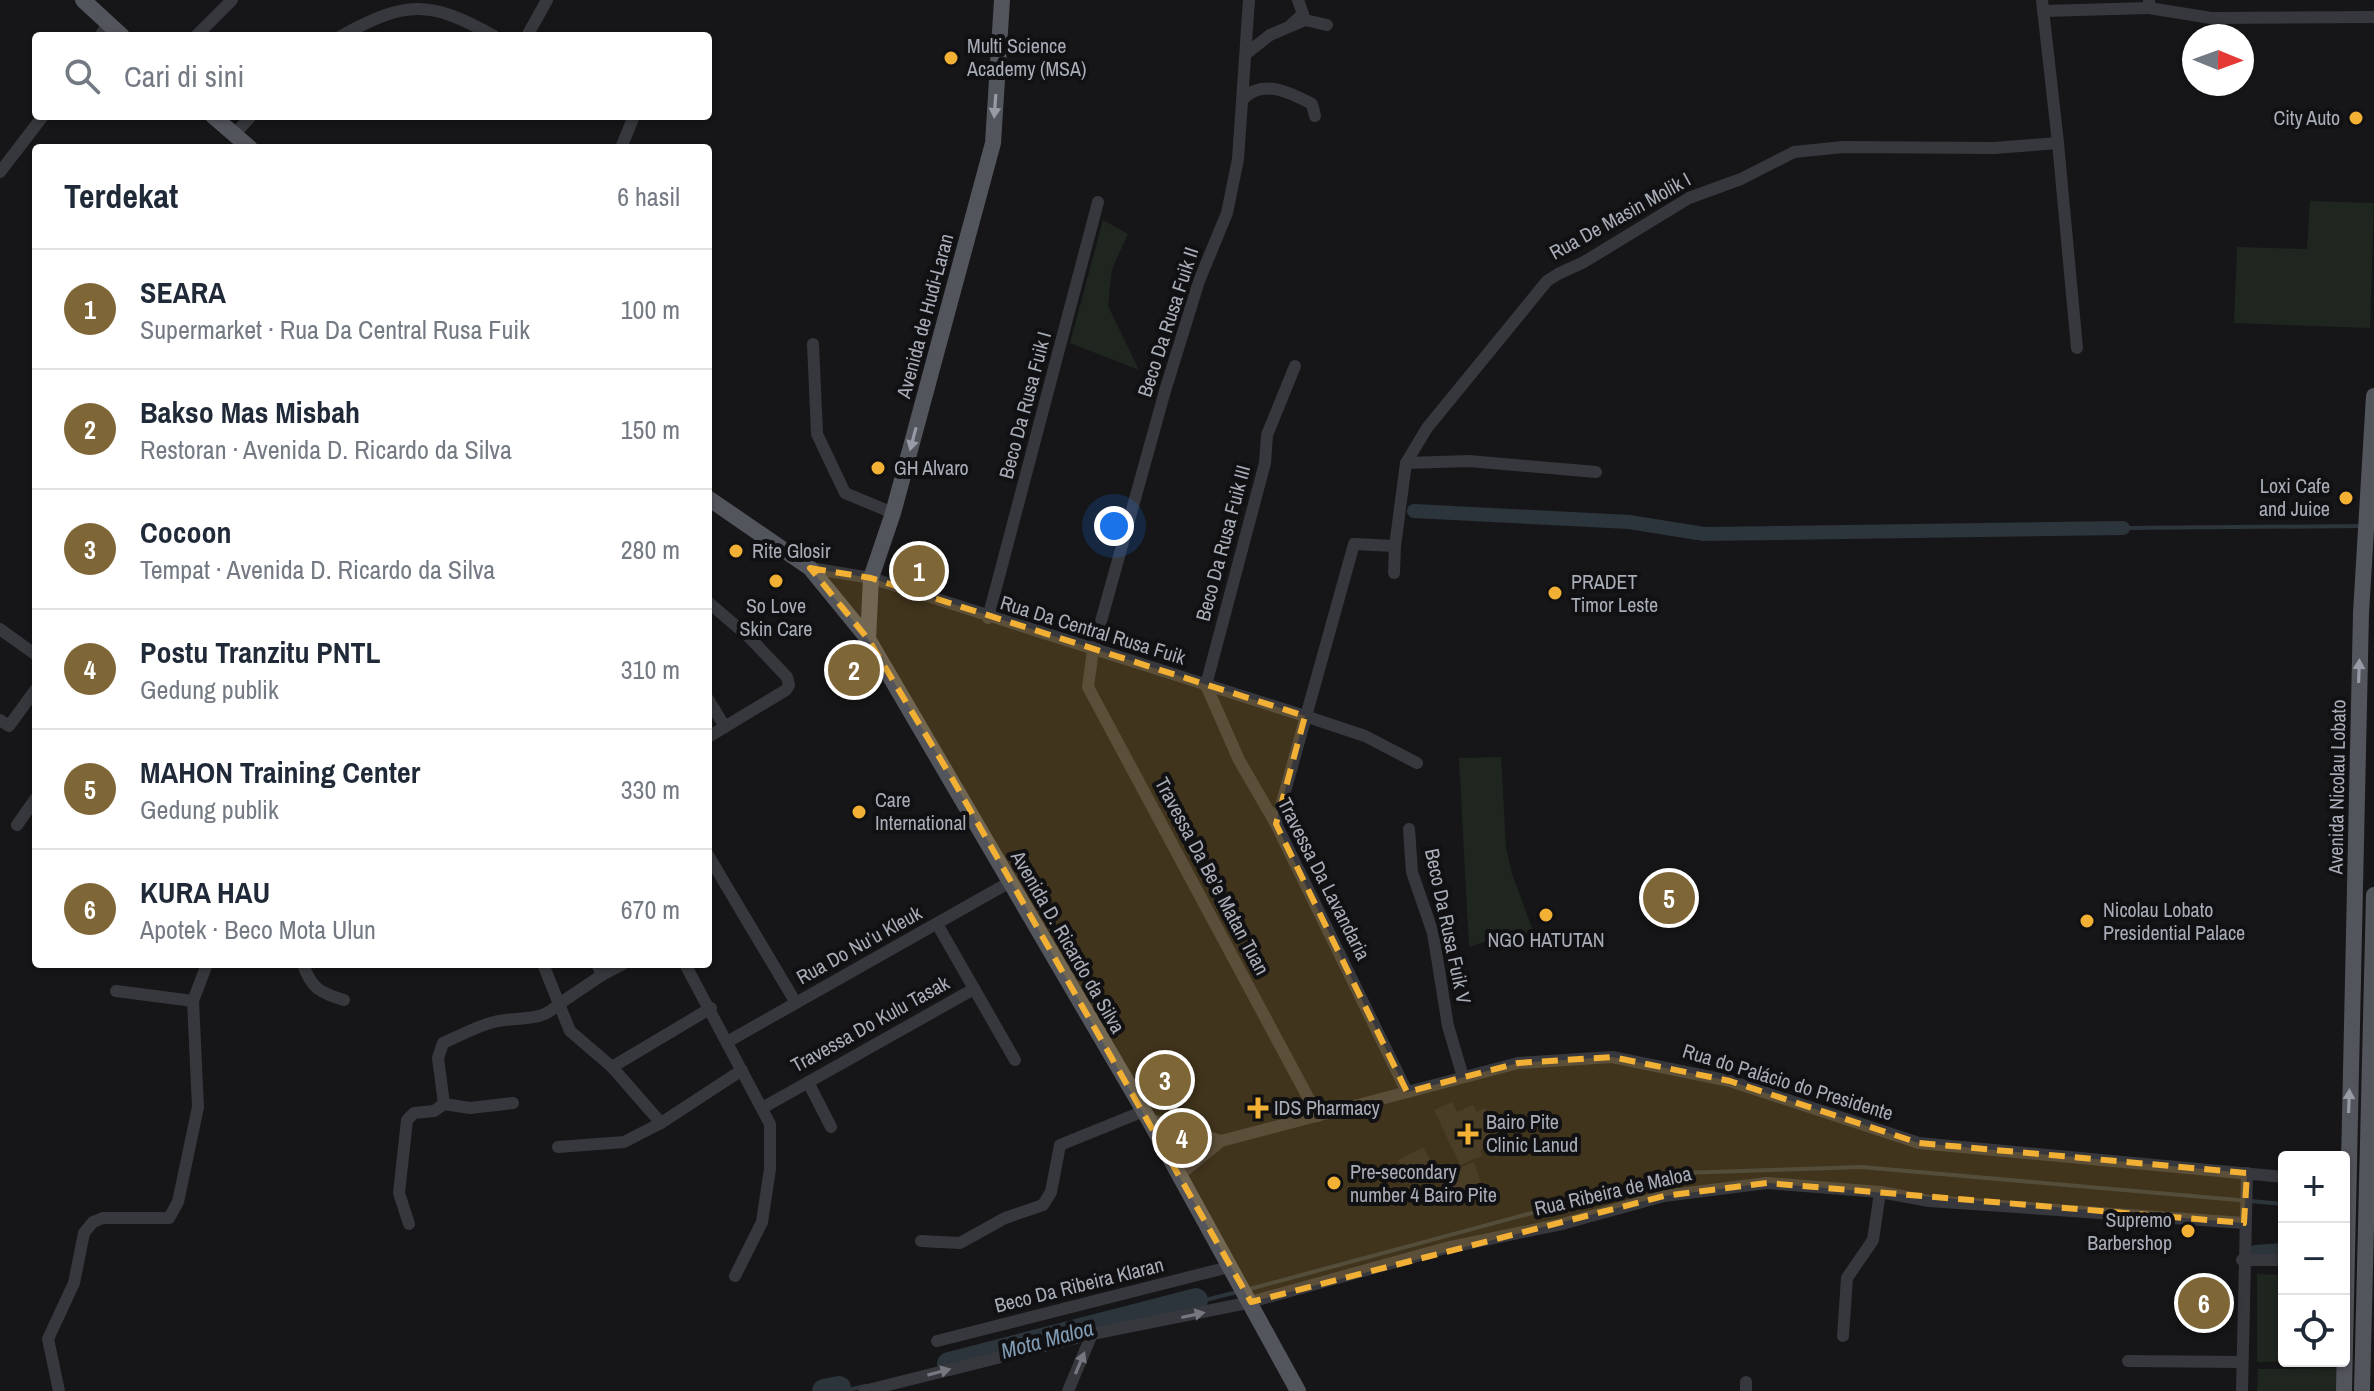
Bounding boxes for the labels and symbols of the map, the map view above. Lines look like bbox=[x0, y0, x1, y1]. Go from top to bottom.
north arrow bbox=[2182, 24, 2254, 96]
place label: Multi Science Academy (MSA) bbox=[966, 32, 1086, 82]
marker: Multi Science Academy (MSA) bbox=[942, 49, 960, 67]
one-way arrow bbox=[988, 94, 1001, 119]
place label: City Auto bbox=[2273, 104, 2340, 131]
marker: City Auto bbox=[2347, 109, 2365, 127]
street label: Rua De Masin Molik I bbox=[1544, 166, 1695, 266]
street label: Avenida de Hudi-Laran bbox=[889, 231, 959, 402]
street label: Beco Da Rusa Fuik II bbox=[1131, 244, 1204, 400]
street label: Beco Da Rusa Fuik I bbox=[992, 328, 1057, 481]
one-way arrow bbox=[906, 428, 919, 452]
place label: GH Alvaro bbox=[894, 454, 969, 481]
marker: GH Alvaro bbox=[869, 459, 887, 477]
street label: Beco Da Rusa Fuik III bbox=[1189, 462, 1256, 624]
place label: Loxi Cafe and Juice bbox=[2259, 472, 2330, 522]
marker: Loxi Cafe and Juice bbox=[2337, 489, 2355, 507]
your location bbox=[1094, 506, 1134, 546]
place label: Rite Glosir bbox=[752, 537, 831, 564]
pin: 1 bbox=[893, 541, 945, 601]
marker: Rite Glosir bbox=[727, 542, 745, 560]
place label: PRADET Timor Leste bbox=[1571, 568, 1658, 618]
marker: So Love Skin Care bbox=[767, 572, 785, 590]
marker: PRADET Timor Leste bbox=[1546, 584, 1564, 602]
street label: Rua Da Central Rusa Fuik bbox=[997, 588, 1190, 671]
place label: So Love Skin Care bbox=[740, 592, 812, 642]
pin: 2 bbox=[828, 640, 880, 700]
one-way arrow bbox=[2353, 658, 2366, 683]
street label: Avenida Nicolau Lobato bbox=[2321, 699, 2352, 876]
street label: Travessa Da Be’e Matan Tuan bbox=[1149, 772, 1276, 979]
place label: Care International bbox=[875, 786, 966, 836]
street label: Travessa Da Lavandaria bbox=[1272, 793, 1377, 965]
marker: Care International bbox=[850, 803, 868, 821]
street label: Avenida D. Ricardo da Silva bbox=[1005, 845, 1132, 1038]
street label: Beco Da Rusa Fuik V bbox=[1419, 846, 1478, 1006]
pin: 5 bbox=[1643, 868, 1695, 928]
place label: Nicolau Lobato Presidential Palace bbox=[2103, 896, 2245, 946]
street label: Rua Do Nu’u Kleuk bbox=[791, 899, 927, 990]
marker: NGO HATUTAN bbox=[1537, 906, 1555, 924]
marker: Nicolau Lobato Presidential Palace bbox=[2078, 912, 2096, 930]
place label: NGO HATUTAN bbox=[1488, 926, 1604, 953]
street label: Travessa Do Kulu Tasak bbox=[786, 968, 954, 1078]
street label: Rua do Palácio do Presidente bbox=[1680, 1037, 1897, 1126]
pin: 3 bbox=[1139, 1050, 1191, 1110]
one-way arrow bbox=[2342, 1088, 2355, 1113]
place label: IDS Pharmacy bbox=[1274, 1094, 1381, 1121]
marker: IDS Pharmacy bbox=[1249, 1099, 1267, 1117]
pin: 4 bbox=[1156, 1108, 1208, 1168]
place label: Bairo Pite Clinic Lanud bbox=[1486, 1108, 1578, 1158]
marker: Bairo Pite Clinic Lanud bbox=[1457, 1123, 1479, 1145]
place label: Pre-secondary number 4 Bairo Pite bbox=[1350, 1158, 1497, 1208]
street label: Rua Ribeira de Maloa bbox=[1532, 1159, 1694, 1222]
marker: Pre-secondary number 4 Bairo Pite bbox=[1325, 1174, 1343, 1192]
place label: Supremo Barbershop bbox=[2087, 1206, 2172, 1256]
marker: Supremo Barbershop bbox=[2179, 1222, 2197, 1240]
street label: Beco Da Ribeira Klaran bbox=[992, 1250, 1166, 1319]
pin: 6 bbox=[2178, 1273, 2230, 1333]
one-way arrow bbox=[1181, 1308, 1206, 1321]
water label: Mota Maloa bbox=[998, 1312, 1096, 1366]
one-way arrow bbox=[1073, 1351, 1086, 1374]
one-way arrow bbox=[927, 1365, 952, 1377]

